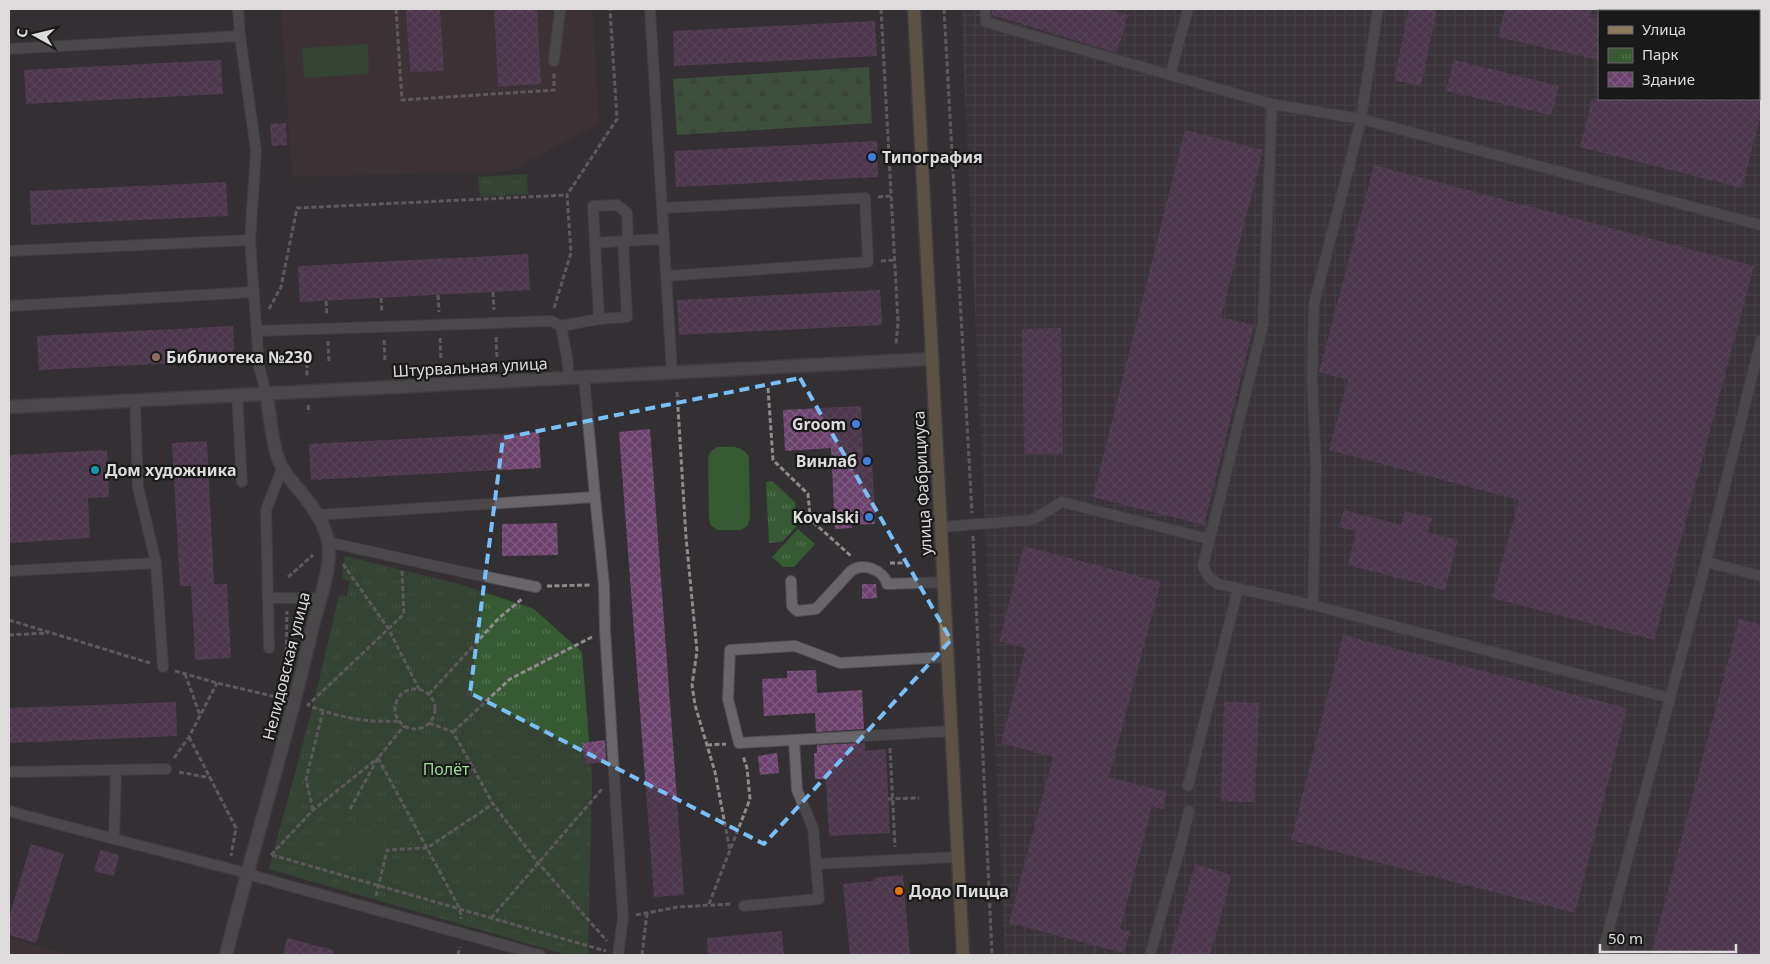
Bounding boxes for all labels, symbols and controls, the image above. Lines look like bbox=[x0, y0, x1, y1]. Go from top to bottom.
north arrow bbox=[10, 10, 60, 60]
legend bbox=[1598, 10, 1760, 100]
text: Улица bbox=[1642, 19, 1686, 39]
text: С bbox=[12, 27, 32, 39]
text: Парк bbox=[1642, 44, 1678, 64]
text: Здание bbox=[1642, 69, 1695, 89]
place label: Типография bbox=[882, 146, 983, 168]
marker: Типография bbox=[866, 151, 878, 163]
place label: Библиотека №230 bbox=[166, 346, 312, 368]
marker: Библиотека №230 bbox=[150, 351, 162, 363]
street label: Штурвальная улица bbox=[392, 352, 548, 382]
street label: улица Фабрициуса bbox=[907, 410, 937, 556]
place label: Groom bbox=[792, 413, 846, 435]
marker: Groom bbox=[850, 418, 862, 430]
place label: Винлаб bbox=[796, 450, 857, 472]
marker: Винлаб bbox=[861, 455, 873, 467]
place label: Дом художника bbox=[105, 459, 237, 481]
marker: Дом художника bbox=[89, 464, 101, 476]
place label: Kovalski bbox=[792, 506, 859, 528]
marker: Kovalski bbox=[863, 511, 875, 523]
street label: Нелидовская улица bbox=[257, 590, 315, 742]
park label: Полёт bbox=[423, 758, 470, 780]
place label: Додо Пицца bbox=[909, 880, 1009, 902]
marker: Додо Пицца bbox=[893, 885, 905, 897]
scale bar bbox=[1600, 922, 1736, 954]
text: 50 m bbox=[1608, 928, 1643, 948]

